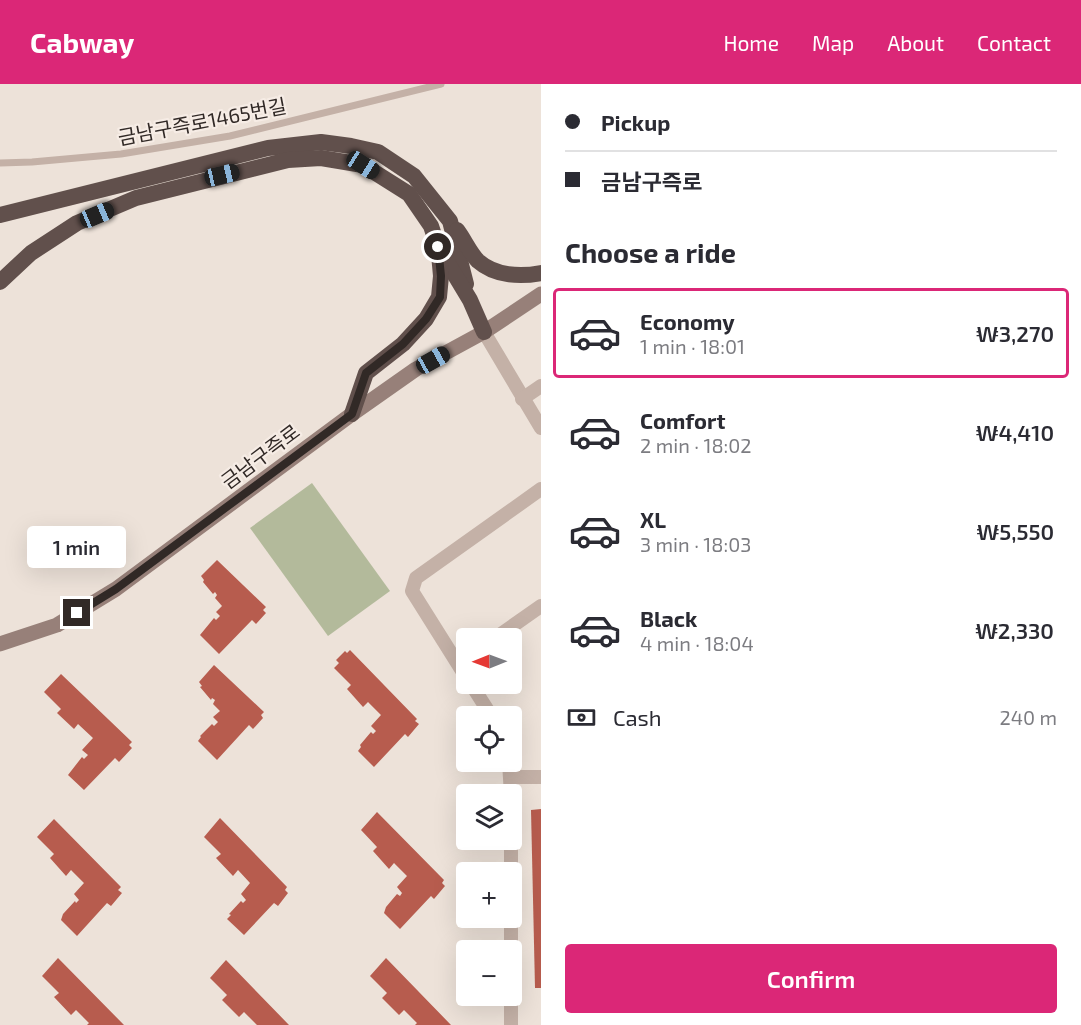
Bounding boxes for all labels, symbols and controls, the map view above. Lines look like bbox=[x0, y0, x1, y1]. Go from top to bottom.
text: Cabway bbox=[30, 25, 134, 59]
text: Home bbox=[723, 30, 779, 55]
text: Map bbox=[812, 30, 854, 55]
text: About bbox=[887, 30, 944, 55]
text: Contact bbox=[977, 30, 1051, 55]
street label: 금남구즉로1465번길 bbox=[116, 93, 288, 149]
text: Pickup bbox=[601, 109, 670, 135]
car bbox=[343, 148, 383, 182]
car bbox=[202, 162, 242, 188]
text: 금남구즉로 bbox=[601, 168, 702, 194]
car bbox=[77, 200, 117, 230]
route start bbox=[424, 233, 451, 260]
text: Choose a ride bbox=[565, 236, 736, 268]
icon: car bbox=[568, 306, 622, 360]
text: Economy bbox=[640, 308, 735, 334]
text: ₩3,270 bbox=[976, 320, 1054, 346]
text: 1 min · 18:01 bbox=[640, 334, 745, 358]
car bbox=[413, 343, 453, 377]
icon: car bbox=[568, 405, 622, 459]
text: Comfort bbox=[640, 407, 725, 433]
street label: 금남구즉로 bbox=[216, 419, 304, 493]
text: ₩4,410 bbox=[976, 419, 1054, 445]
text: 2 min · 18:02 bbox=[640, 433, 752, 457]
icon: car bbox=[568, 504, 622, 558]
text: XL bbox=[640, 506, 666, 532]
text: ₩5,550 bbox=[977, 518, 1054, 544]
callout: 1 min bbox=[28, 526, 127, 568]
text: 3 min · 18:03 bbox=[640, 532, 751, 556]
text: 1 min bbox=[53, 535, 100, 559]
route end bbox=[63, 599, 90, 626]
icon: car bbox=[568, 603, 622, 657]
text: Black bbox=[640, 605, 697, 631]
text: ₩2,330 bbox=[975, 617, 1054, 643]
north arrow bbox=[456, 628, 522, 694]
map controls bbox=[456, 628, 522, 1006]
text: 4 min · 18:04 bbox=[640, 631, 754, 655]
icon: cash bbox=[565, 701, 598, 734]
text: Cash bbox=[613, 704, 662, 730]
text: 240 m bbox=[999, 705, 1057, 729]
button: locate bbox=[456, 706, 522, 772]
button: layers bbox=[456, 784, 522, 850]
button: + bbox=[456, 862, 522, 928]
button: − bbox=[456, 940, 522, 1006]
button: Confirm bbox=[565, 944, 1057, 1013]

